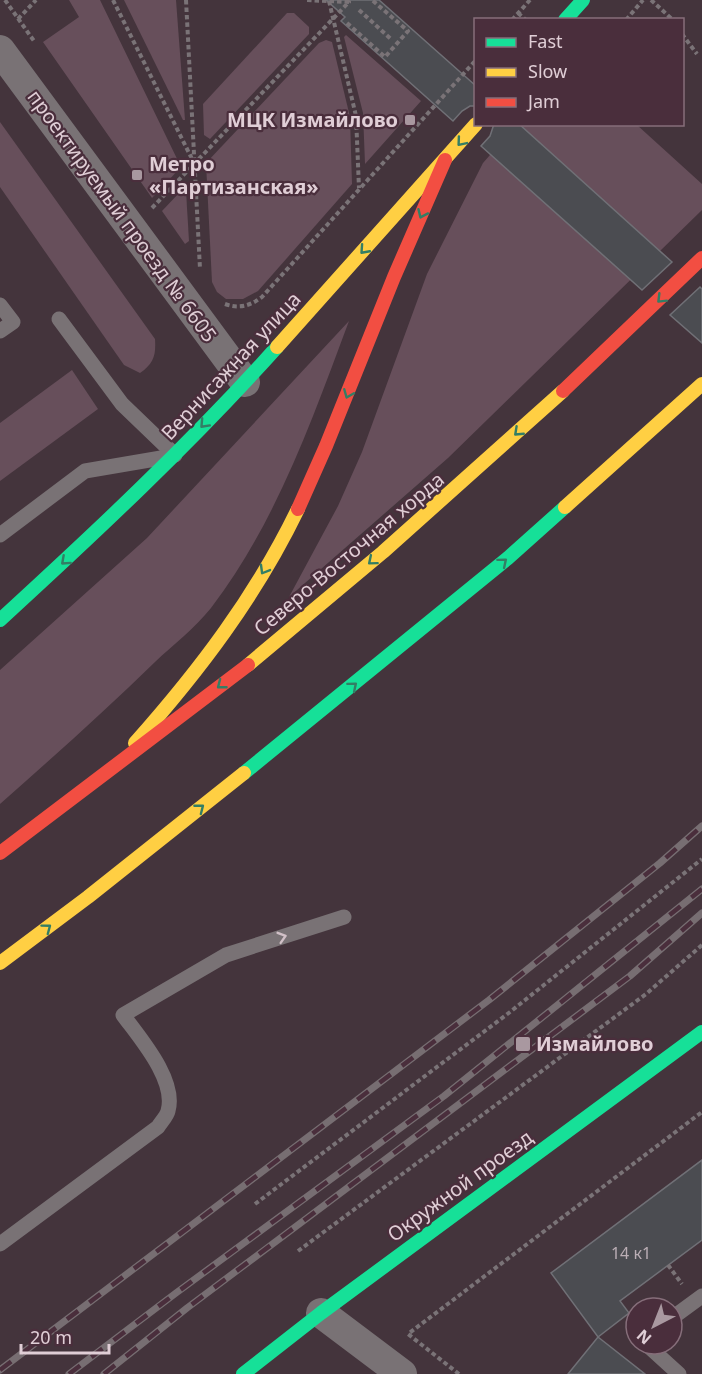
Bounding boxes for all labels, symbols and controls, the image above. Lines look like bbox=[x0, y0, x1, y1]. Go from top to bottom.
legend bbox=[474, 18, 684, 126]
text: Fast bbox=[528, 29, 563, 53]
text: Slow bbox=[528, 59, 567, 83]
street label: проектируемый проезд № 6605 bbox=[22, 84, 223, 347]
text: Jam bbox=[526, 89, 560, 113]
place label: МЦК Измайлово bbox=[227, 106, 398, 133]
marker: МЦК Измайлово bbox=[403, 113, 417, 127]
one-way arrow bbox=[457, 135, 468, 146]
place label: Метро «Партизанская» bbox=[149, 150, 319, 200]
marker: Метро «Партизанская» bbox=[130, 168, 144, 182]
one-way arrow bbox=[417, 207, 429, 218]
one-way arrow bbox=[360, 244, 371, 254]
street label: Вернисажная улица bbox=[155, 286, 306, 446]
one-way arrow bbox=[657, 292, 668, 303]
one-way arrow bbox=[343, 388, 355, 399]
one-way arrow bbox=[201, 417, 212, 428]
one-way arrow bbox=[514, 425, 525, 436]
street label: Северо-Восточная хорда bbox=[248, 466, 450, 641]
one-way arrow bbox=[61, 554, 72, 565]
one-way arrow bbox=[368, 554, 379, 565]
one-way arrow bbox=[496, 558, 507, 569]
one-way arrow bbox=[260, 564, 272, 574]
one-way arrow bbox=[216, 677, 227, 688]
one-way arrow bbox=[346, 682, 357, 693]
one-way arrow bbox=[194, 804, 205, 815]
one-way arrow bbox=[40, 924, 51, 935]
one-way arrow bbox=[276, 932, 287, 944]
place label: Измайлово bbox=[536, 1030, 653, 1057]
marker: Измайлово bbox=[514, 1035, 532, 1053]
street label: Окружной проезд bbox=[382, 1124, 538, 1248]
house number: 14 к1 bbox=[611, 1242, 651, 1264]
north arrow bbox=[624, 1296, 684, 1356]
scale bar bbox=[21, 1317, 110, 1355]
text: 20 m bbox=[30, 1325, 72, 1349]
text: N bbox=[632, 1325, 656, 1350]

